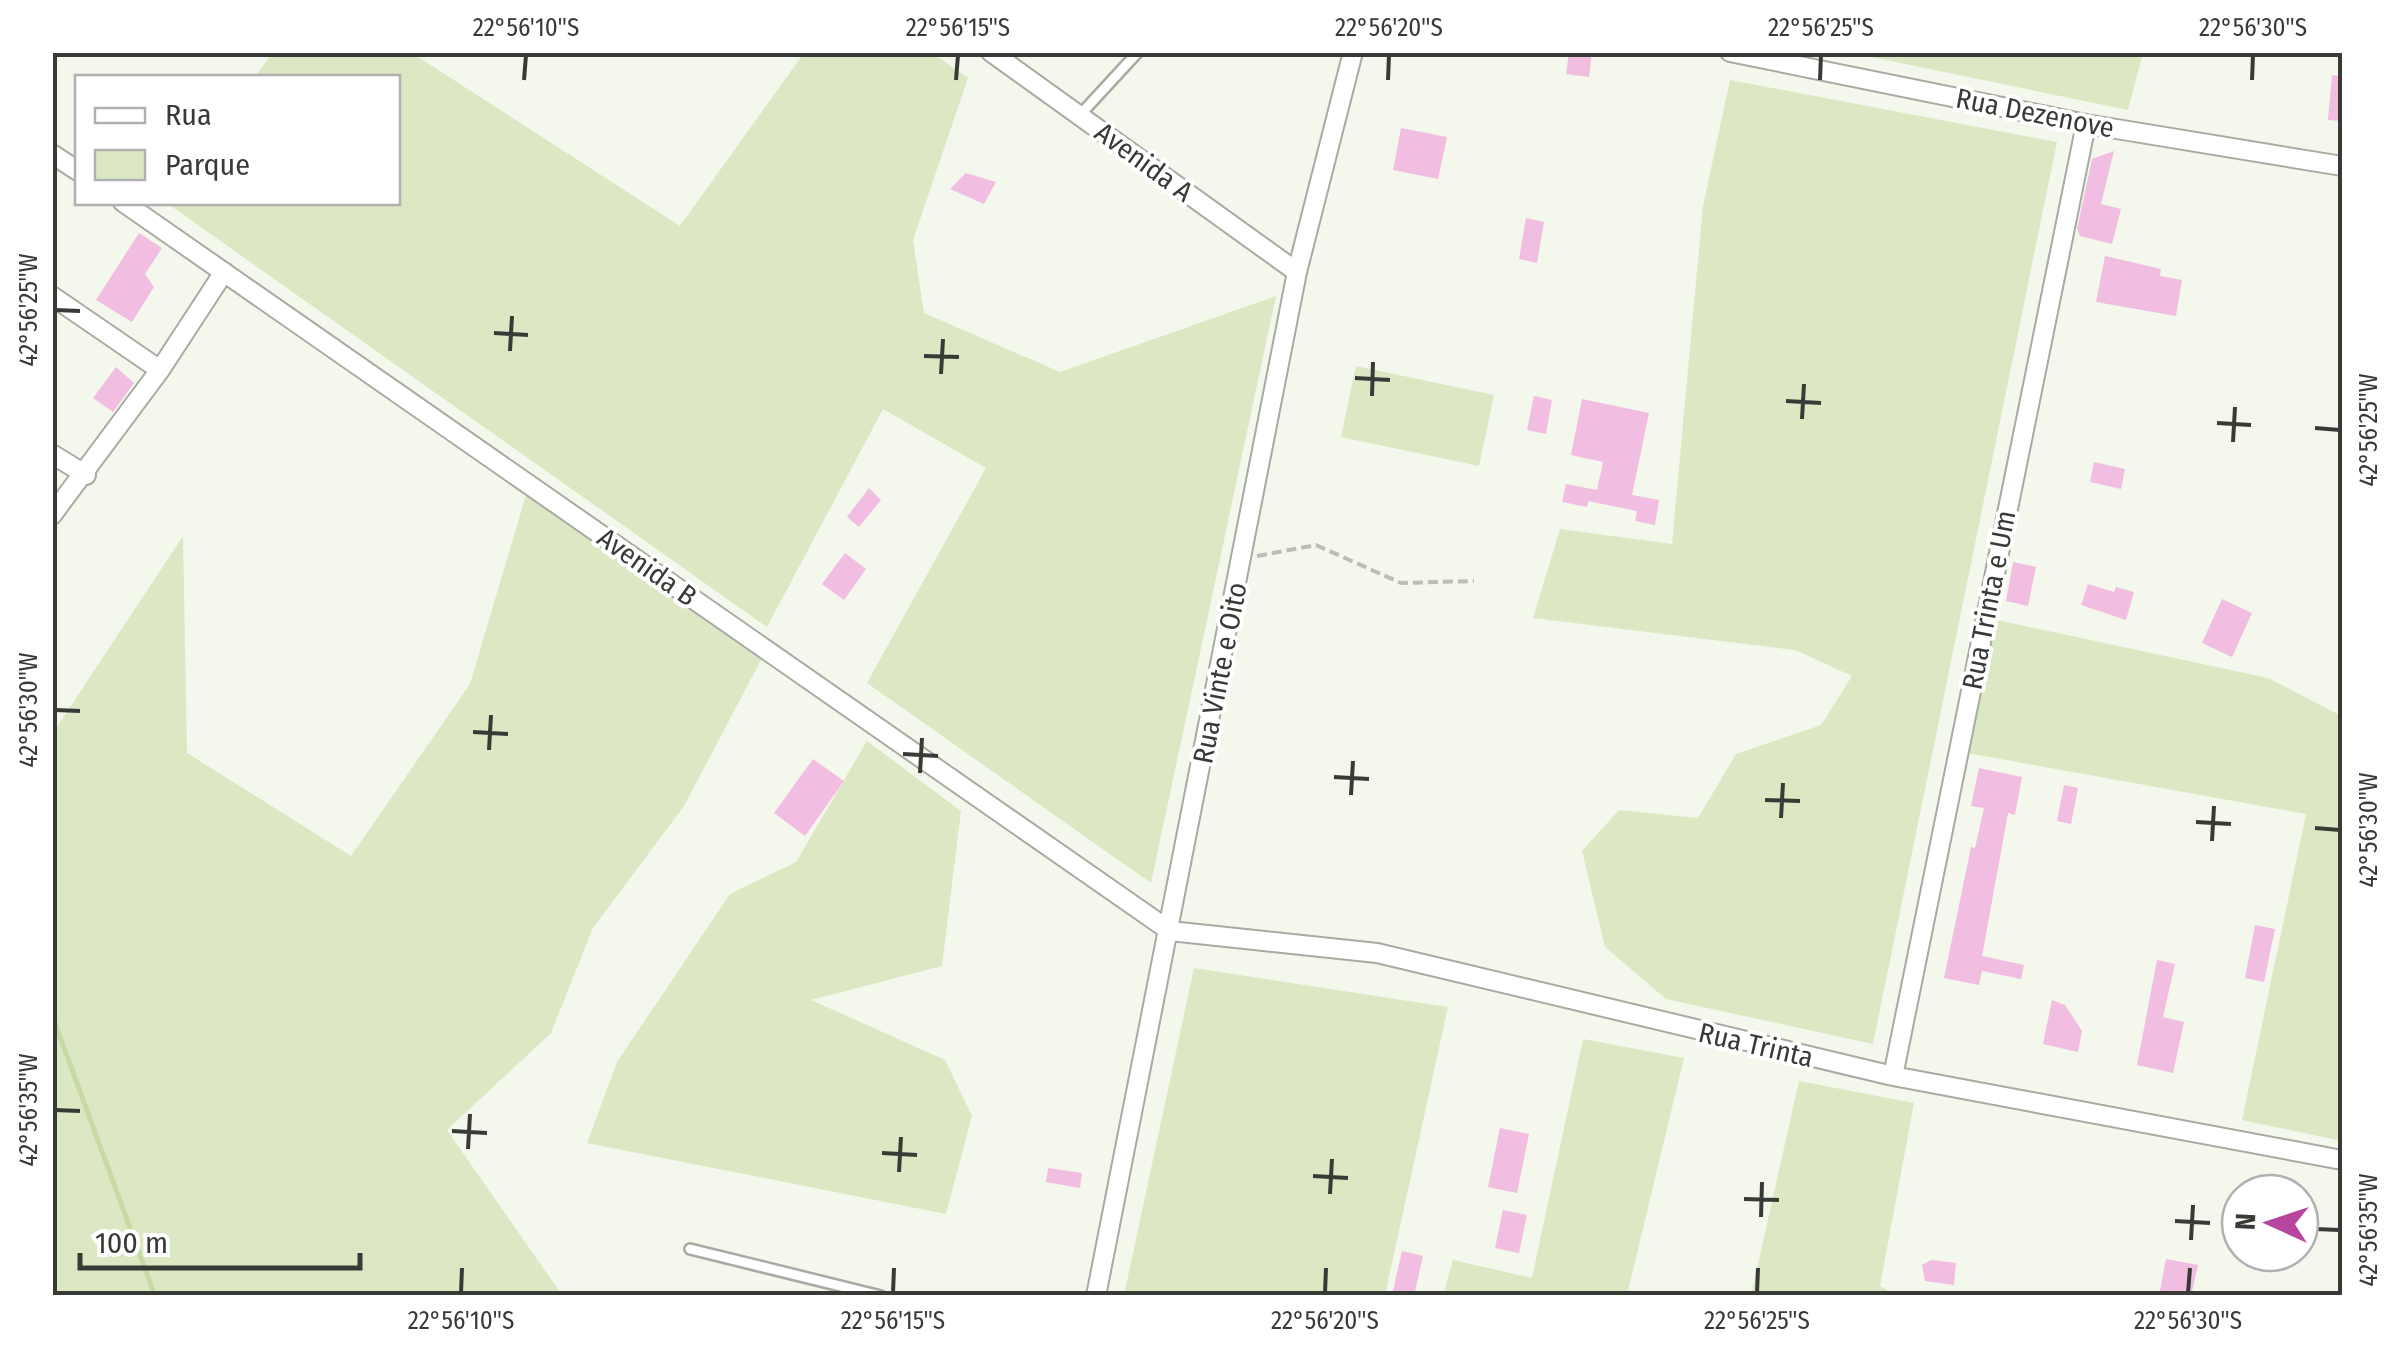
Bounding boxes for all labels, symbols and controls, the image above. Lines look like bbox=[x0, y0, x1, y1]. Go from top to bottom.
text: 22°56'10"S bbox=[473, 13, 579, 43]
text: 22°56'15"S bbox=[906, 13, 1010, 43]
text: 22°56'20"S bbox=[1335, 13, 1443, 43]
text: 22°56'25"S bbox=[1768, 13, 1874, 43]
text: 22°56'30"S bbox=[2199, 13, 2307, 43]
legend bbox=[75, 75, 400, 205]
street label: Rua Dezenove bbox=[1953, 82, 2117, 144]
text: Rua bbox=[165, 97, 212, 133]
street label: Avenida A bbox=[1089, 116, 1200, 209]
text: Parque bbox=[165, 147, 250, 183]
text: 42°56'25"W bbox=[14, 253, 44, 366]
text: 42°56'25"W bbox=[2354, 373, 2384, 486]
street label: Rua Trinta e Um bbox=[1955, 508, 2023, 692]
street label: Avenida B bbox=[591, 521, 703, 613]
street label: Rua Vinte e Oito bbox=[1186, 580, 1254, 766]
text: 42°56'30"W bbox=[14, 652, 44, 768]
text: 42°56'30"W bbox=[2354, 772, 2384, 888]
street label: Rua Trinta bbox=[1695, 1016, 1817, 1074]
text: 42°56'35"W bbox=[14, 1053, 44, 1167]
north arrow bbox=[2220, 1173, 2320, 1273]
text: 42°56'35"W bbox=[2354, 1173, 2384, 1287]
scale bar bbox=[80, 1208, 360, 1270]
text: N bbox=[2229, 1212, 2262, 1231]
text: 100 m bbox=[95, 1225, 168, 1261]
text: 22°56'10"S bbox=[408, 1306, 514, 1336]
text: 22°56'15"S bbox=[841, 1306, 945, 1336]
text: 22°56'20"S bbox=[1271, 1306, 1379, 1336]
text: 22°56'25"S bbox=[1704, 1306, 1810, 1336]
text: 22°56'30"S bbox=[2134, 1306, 2242, 1336]

